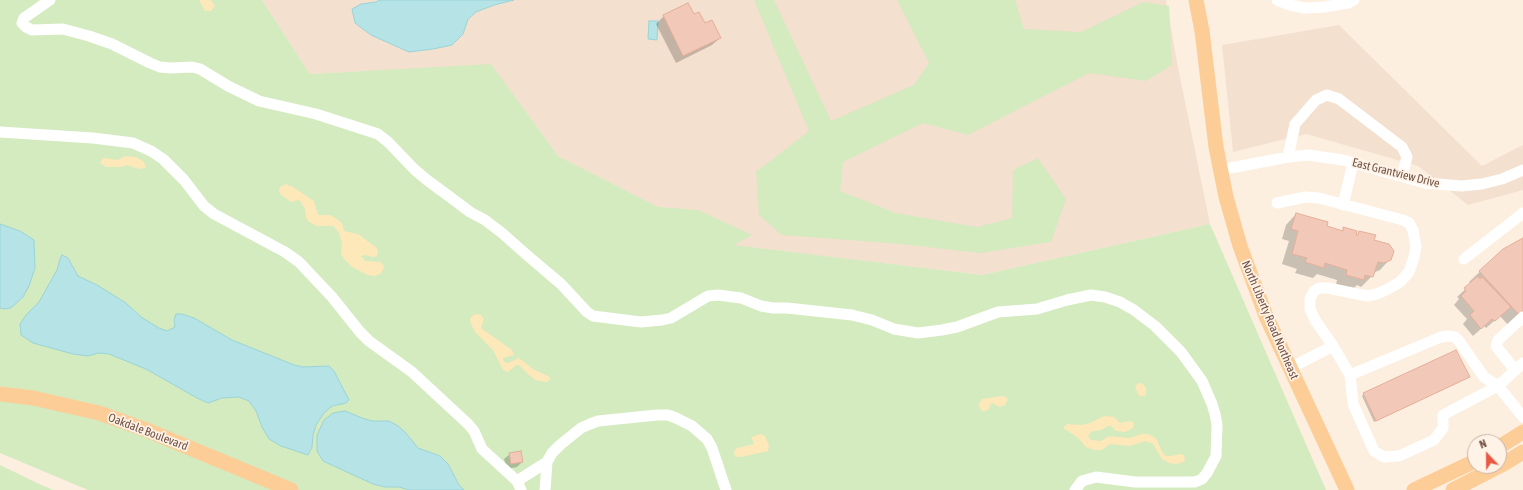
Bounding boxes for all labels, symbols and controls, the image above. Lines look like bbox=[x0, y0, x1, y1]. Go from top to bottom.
street label: East Grantview Drive bbox=[1351, 155, 1441, 191]
street label: North Liberty Road Northeast bbox=[1238, 258, 1302, 382]
street label: Oakdale Boulevard bbox=[106, 410, 190, 454]
north arrow bbox=[1467, 434, 1507, 474]
text: N bbox=[1478, 437, 1488, 451]

